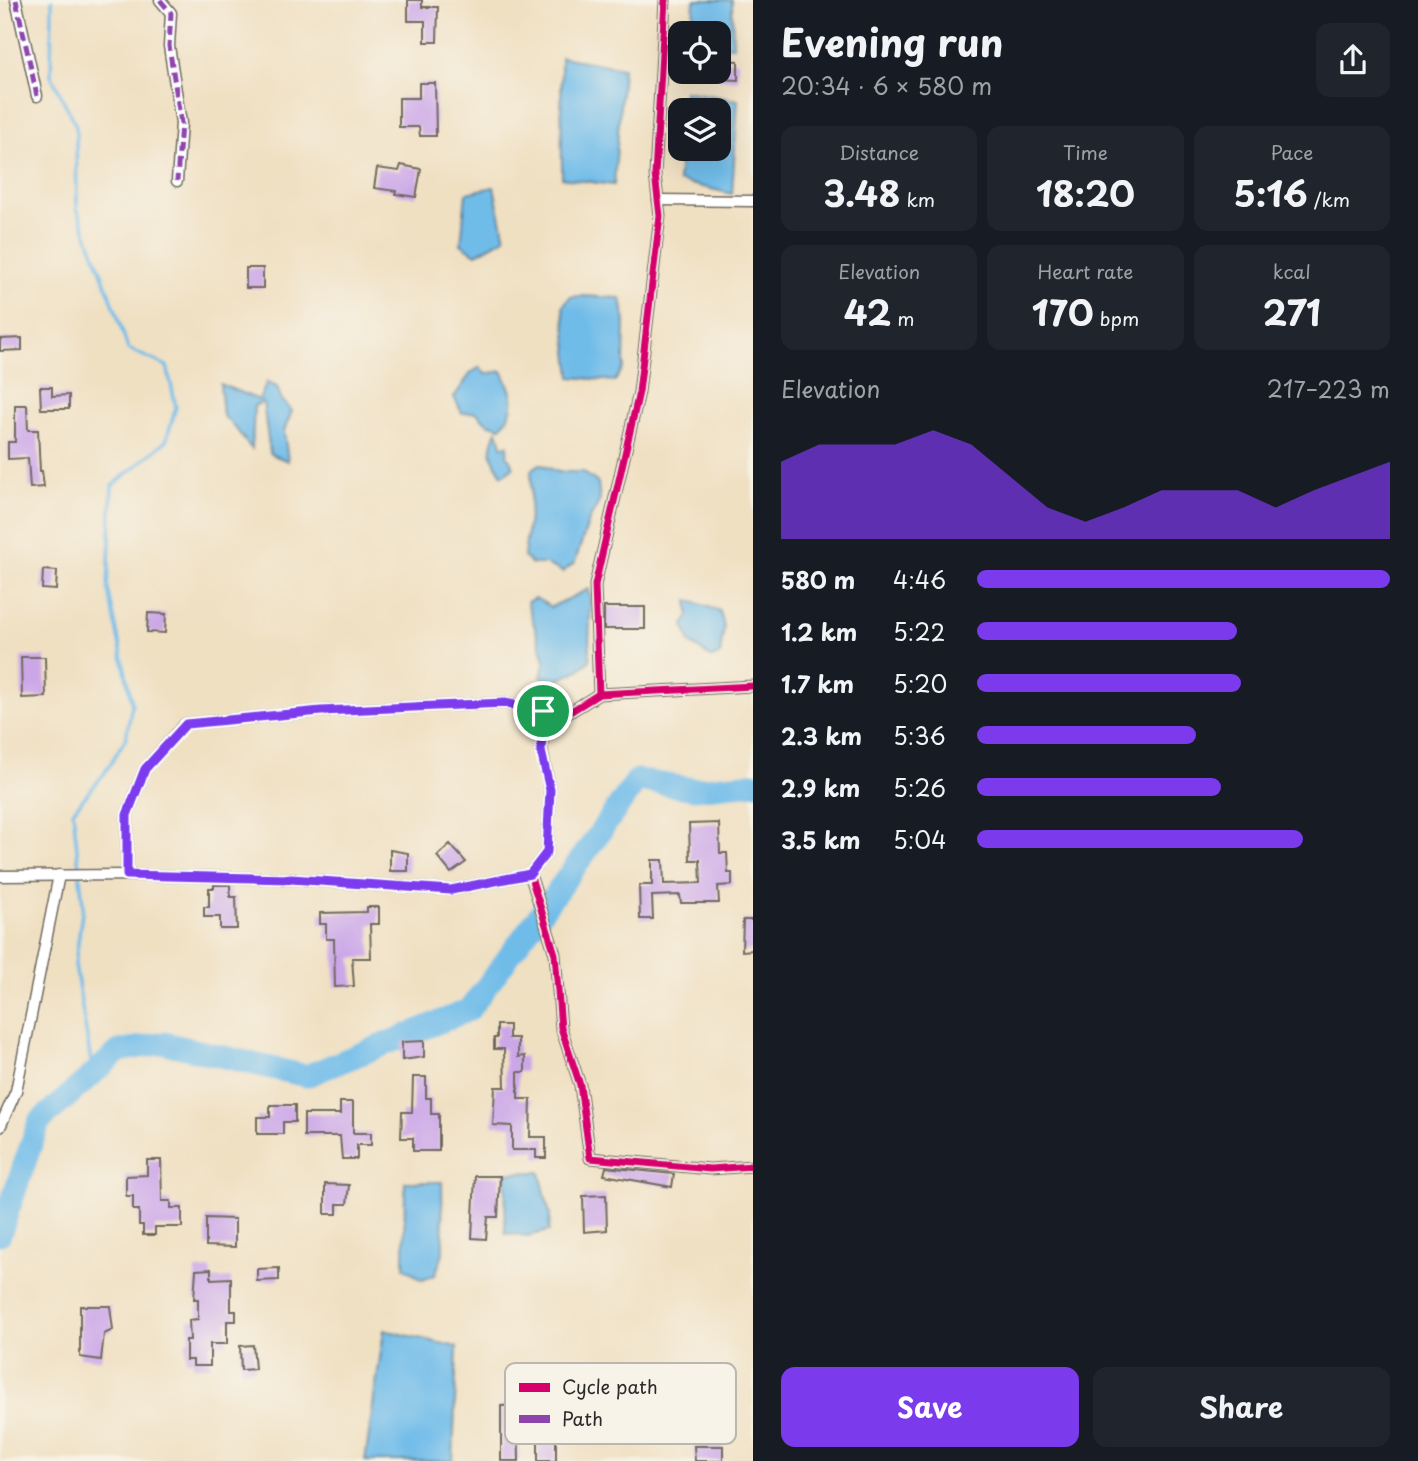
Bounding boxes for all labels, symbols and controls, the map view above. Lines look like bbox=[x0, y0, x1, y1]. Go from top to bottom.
text: Evening run bbox=[781, 13, 1003, 70]
map controls bbox=[668, 21, 731, 161]
button: locate bbox=[668, 21, 731, 84]
button: share bbox=[1316, 23, 1390, 97]
text: 20:34 · 6 × 580 m bbox=[781, 68, 992, 103]
button: layers bbox=[668, 98, 731, 161]
text: Distance bbox=[839, 138, 919, 166]
text: Time bbox=[1063, 138, 1108, 166]
text: Pace bbox=[1270, 138, 1313, 166]
text: 3.48 bbox=[823, 166, 900, 219]
text: 18:20 bbox=[1036, 166, 1135, 219]
text: 5:16 bbox=[1234, 166, 1308, 219]
text: km bbox=[900, 185, 935, 213]
text: /km bbox=[1308, 185, 1350, 213]
text: Elevation bbox=[838, 257, 920, 285]
text: Heart rate bbox=[1038, 257, 1133, 285]
text: kcal bbox=[1273, 257, 1311, 285]
text: 42 bbox=[844, 285, 891, 338]
text: 170 bbox=[1032, 285, 1094, 338]
text: 271 bbox=[1263, 285, 1321, 338]
text: m bbox=[891, 304, 915, 332]
text: bpm bbox=[1094, 304, 1139, 332]
text: Elevation bbox=[781, 371, 880, 406]
text: 217–223 m bbox=[1267, 371, 1390, 406]
text: 580 m bbox=[781, 562, 855, 597]
text: 4:46 bbox=[893, 562, 946, 597]
text: 1.2 km bbox=[781, 614, 857, 649]
text: 5:22 bbox=[893, 614, 945, 649]
text: 1.7 km bbox=[781, 666, 854, 701]
text: 5:20 bbox=[893, 666, 947, 701]
pin bbox=[513, 681, 573, 741]
icon: arrive bbox=[524, 692, 562, 730]
text: 2.3 km bbox=[781, 718, 862, 753]
text: 5:36 bbox=[893, 718, 946, 753]
text: 2.9 km bbox=[781, 770, 860, 805]
text: 5:26 bbox=[893, 770, 946, 805]
text: 3.5 km bbox=[781, 822, 861, 857]
text: 5:04 bbox=[893, 822, 946, 857]
legend bbox=[505, 1363, 736, 1444]
button: Save bbox=[781, 1367, 1079, 1447]
button: Share bbox=[1093, 1367, 1390, 1447]
text: Cycle path bbox=[562, 1372, 658, 1400]
text: Path bbox=[562, 1404, 603, 1432]

